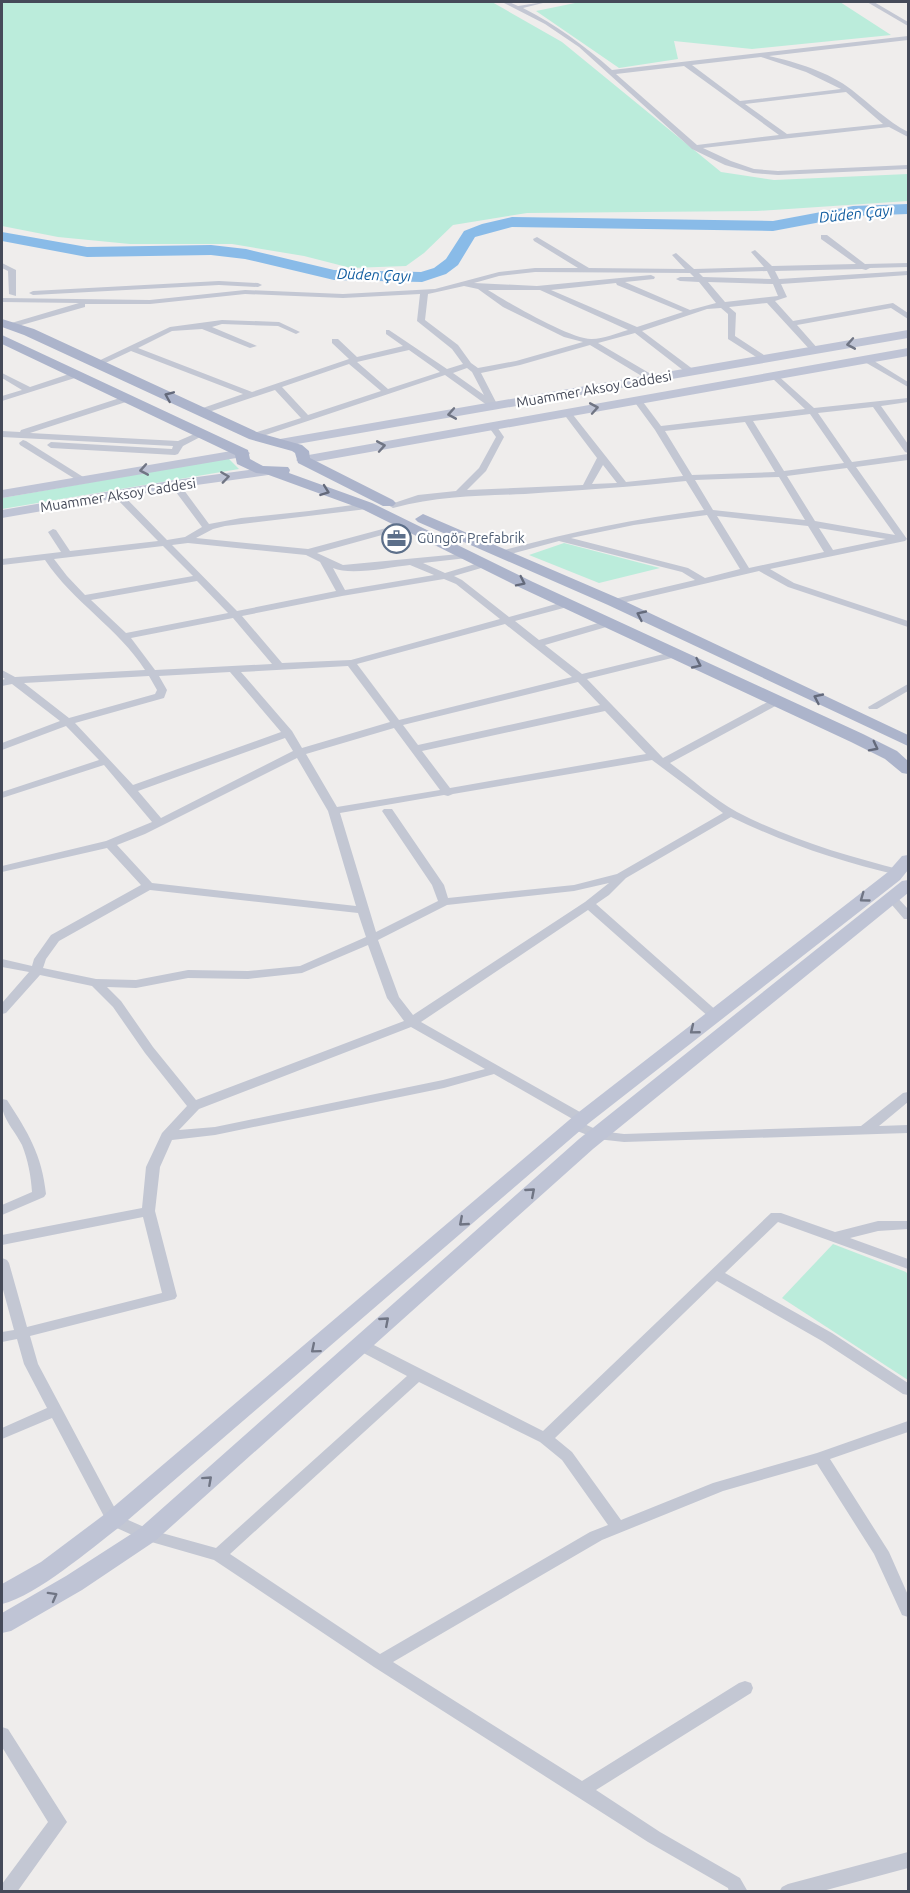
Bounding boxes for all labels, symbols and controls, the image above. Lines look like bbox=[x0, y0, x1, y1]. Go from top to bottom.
water label: Düden Çayı bbox=[818, 201, 894, 226]
water label: Düden Çayı bbox=[337, 265, 412, 284]
one-way arrow bbox=[846, 337, 856, 350]
street label: Muammer Aksoy Caddesi bbox=[515, 367, 673, 411]
one-way arrow bbox=[164, 391, 175, 403]
one-way arrow bbox=[588, 402, 598, 415]
one-way arrow bbox=[447, 407, 457, 419]
one-way arrow bbox=[376, 440, 386, 453]
one-way arrow bbox=[139, 463, 149, 475]
one-way arrow bbox=[220, 472, 230, 484]
street label: Muammer Aksoy Caddesi bbox=[39, 475, 197, 515]
one-way arrow bbox=[319, 484, 330, 496]
office icon: Güngör Prefabrik bbox=[380, 522, 412, 554]
place label: Güngör Prefabrik bbox=[417, 530, 525, 546]
one-way arrow bbox=[514, 575, 525, 586]
one-way arrow bbox=[637, 611, 648, 623]
one-way arrow bbox=[691, 657, 702, 669]
one-way arrow bbox=[813, 694, 824, 706]
one-way arrow bbox=[868, 740, 878, 751]
one-way arrow bbox=[860, 891, 871, 902]
one-way arrow bbox=[690, 1023, 701, 1034]
one-way arrow bbox=[524, 1188, 535, 1199]
one-way arrow bbox=[459, 1215, 470, 1226]
one-way arrow bbox=[378, 1317, 389, 1328]
one-way arrow bbox=[311, 1342, 322, 1353]
one-way arrow bbox=[202, 1476, 212, 1487]
one-way arrow bbox=[46, 1592, 57, 1603]

